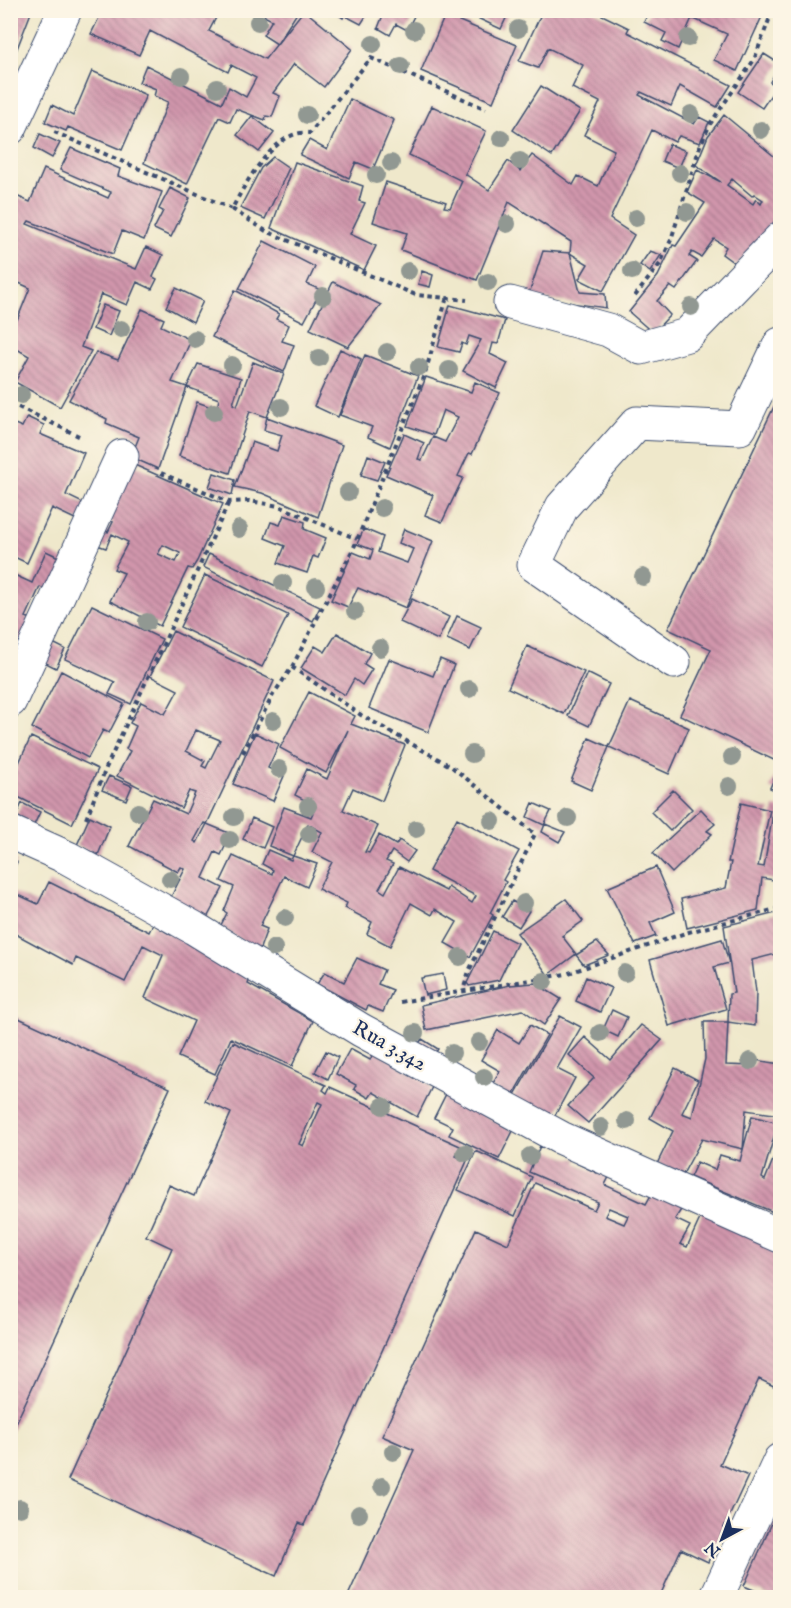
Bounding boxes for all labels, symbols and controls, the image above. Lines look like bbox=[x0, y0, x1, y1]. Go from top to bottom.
street label: Rua 3.342 bbox=[347, 1015, 431, 1078]
north arrow bbox=[692, 1509, 752, 1569]
text: N bbox=[702, 1537, 726, 1562]

